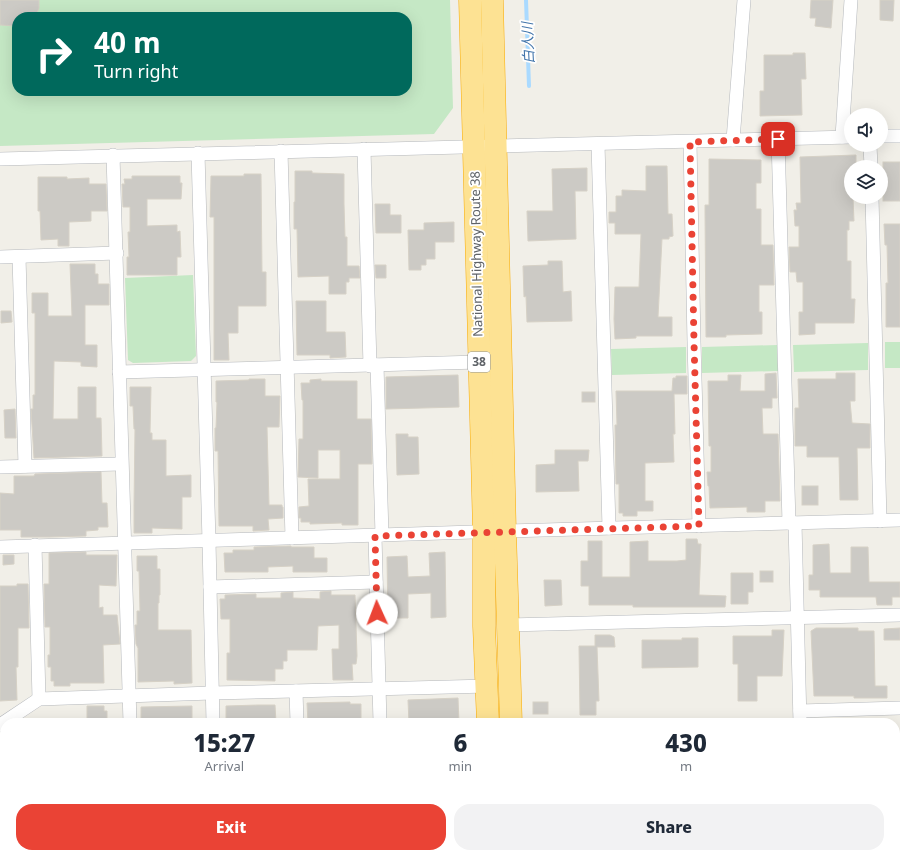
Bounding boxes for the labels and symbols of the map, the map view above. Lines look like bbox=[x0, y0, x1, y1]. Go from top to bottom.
water label: 白人川 bbox=[517, 20, 538, 64]
pin bbox=[761, 122, 795, 156]
street label: National Highway Route 38 bbox=[466, 171, 486, 337]
road number: 38 bbox=[468, 352, 490, 372]
position arrow bbox=[356, 592, 398, 634]

